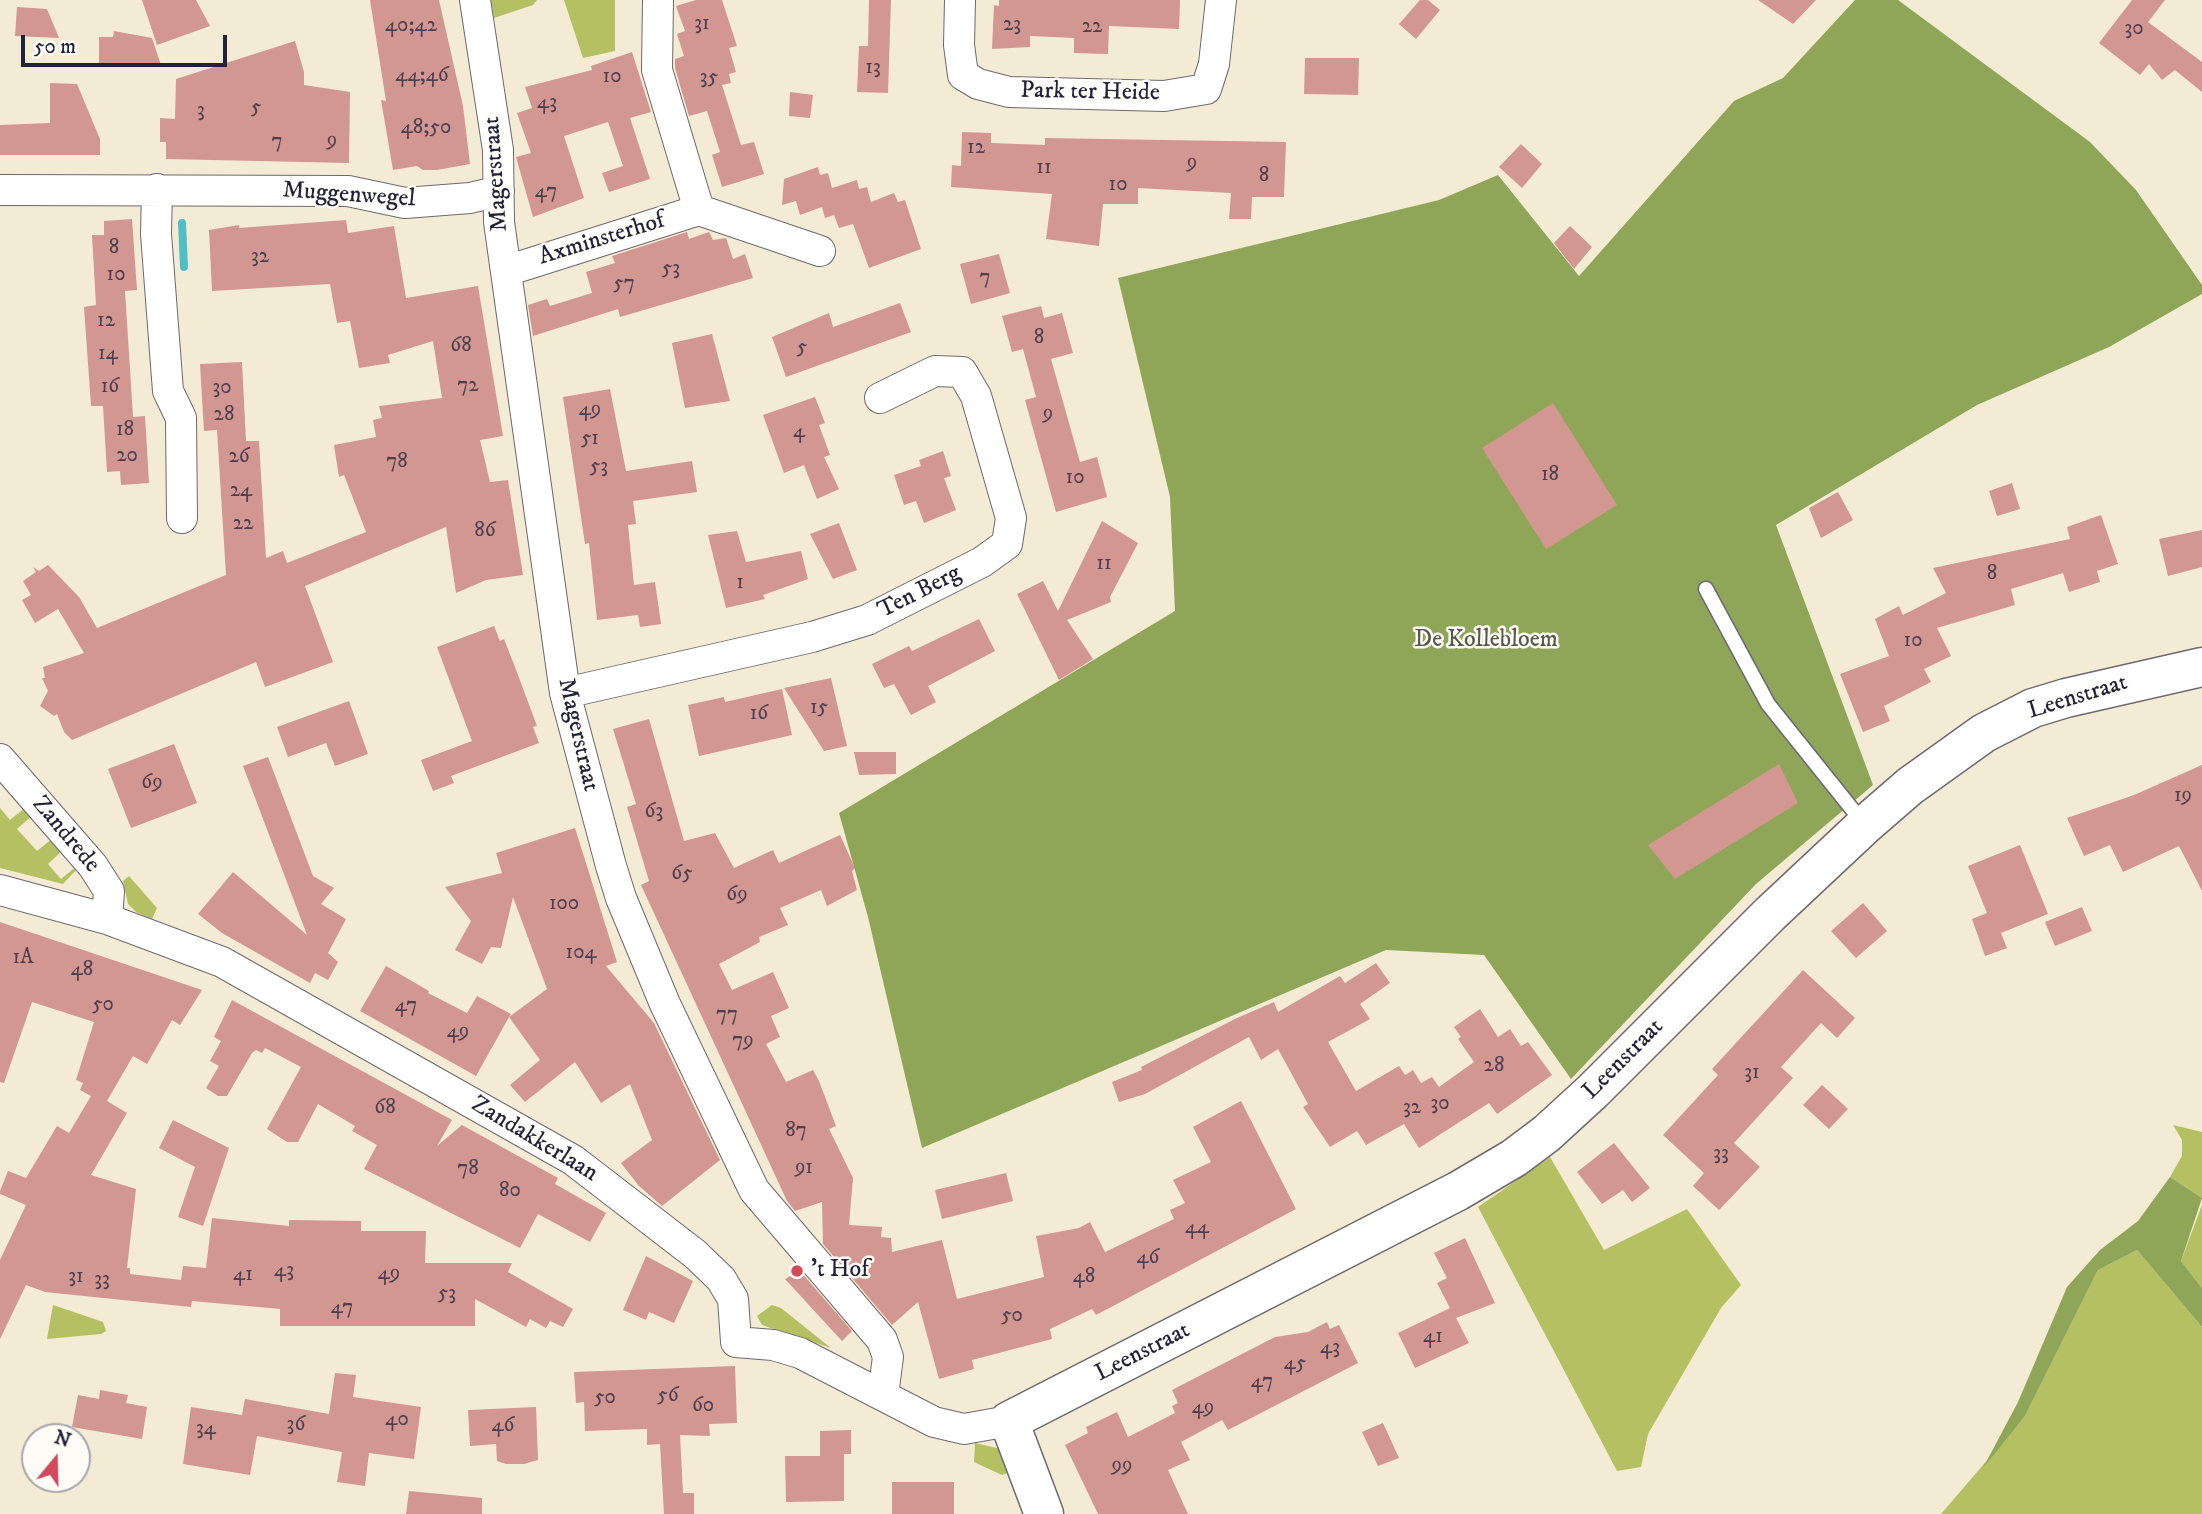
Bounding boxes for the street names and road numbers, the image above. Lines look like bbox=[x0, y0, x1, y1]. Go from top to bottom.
street label: Park ter Heide bbox=[1020, 77, 1160, 109]
street label: Magerstraat bbox=[479, 115, 515, 233]
street label: Muggenwegel bbox=[282, 177, 416, 215]
street label: Axminsterhof bbox=[536, 207, 668, 273]
street label: Ten Berg bbox=[874, 560, 966, 626]
street label: Leenstraat bbox=[2025, 669, 2131, 727]
street label: Magerstraat bbox=[550, 676, 604, 794]
street label: Zandrede bbox=[25, 791, 105, 879]
street label: Leenstraat bbox=[1578, 1014, 1670, 1106]
street label: Zandakkerlaan bbox=[465, 1091, 603, 1189]
street label: Leenstraat bbox=[1091, 1317, 1195, 1389]

